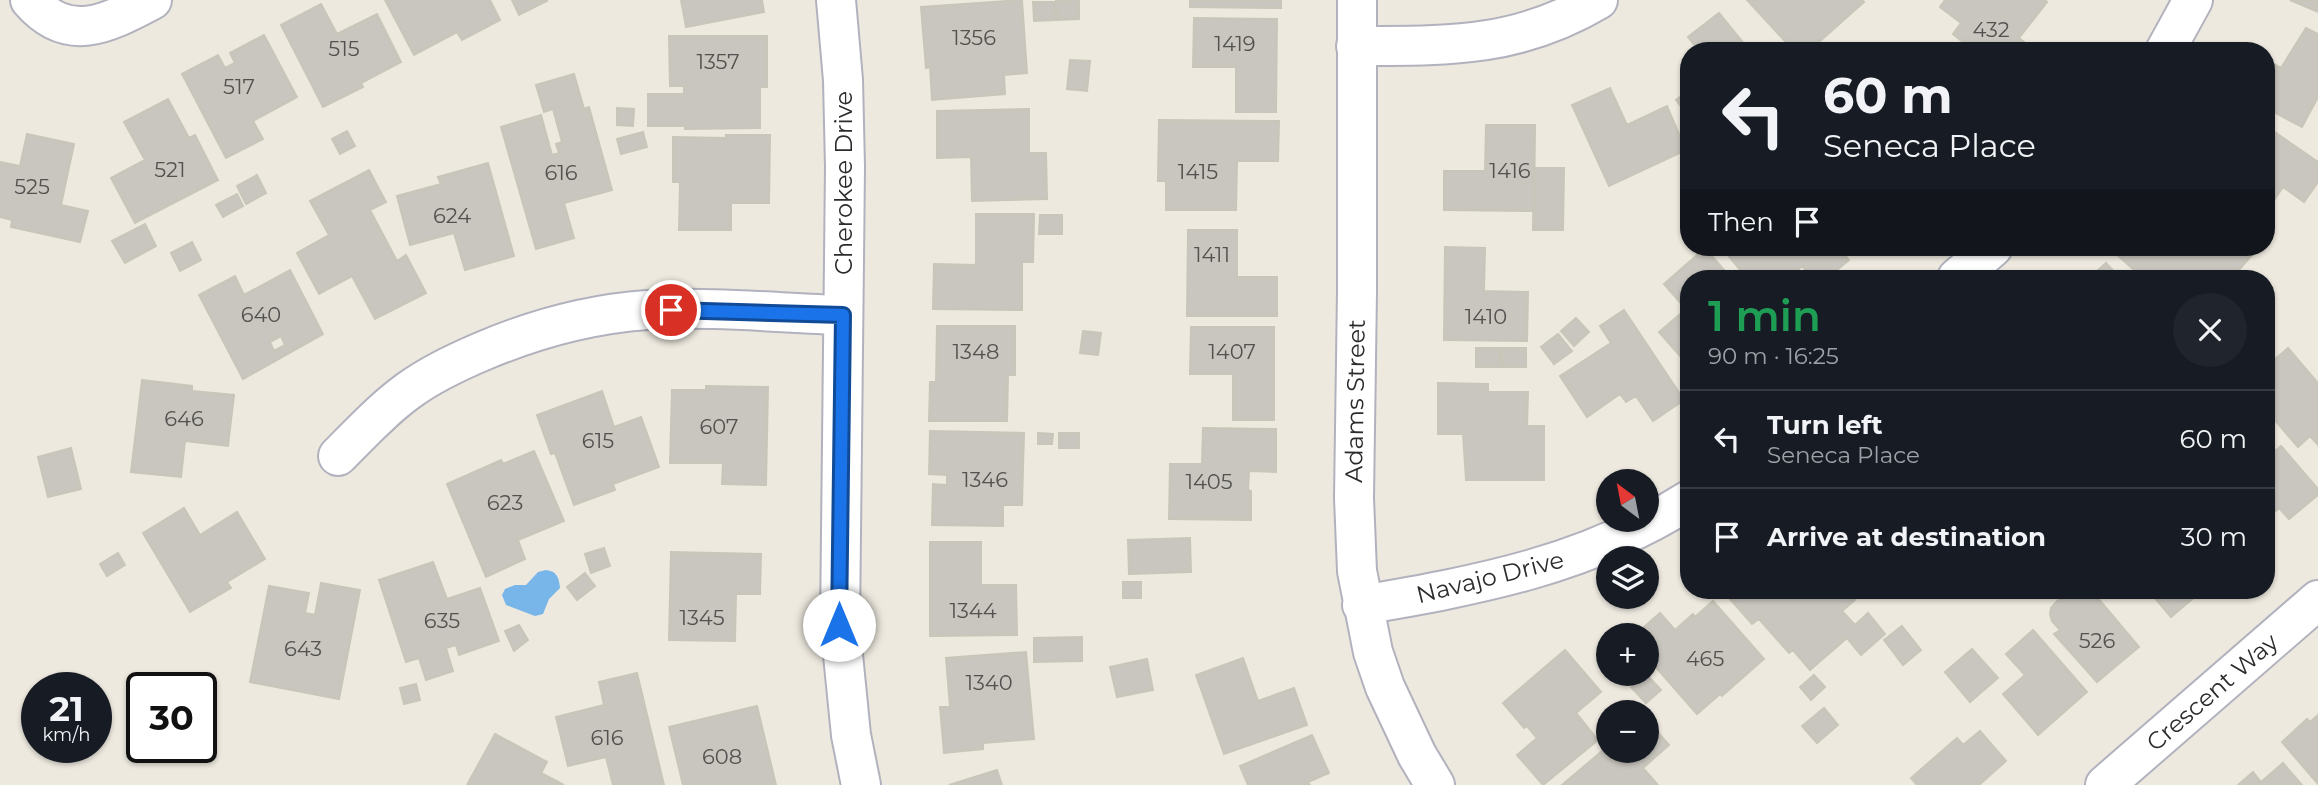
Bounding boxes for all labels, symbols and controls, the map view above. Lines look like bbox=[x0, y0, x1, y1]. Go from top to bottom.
house number: 432 bbox=[1972, 17, 2010, 42]
house number: 1356 bbox=[952, 25, 996, 50]
house number: 1419 bbox=[1214, 31, 1256, 56]
house number: 515 bbox=[328, 36, 360, 61]
house number: 1357 bbox=[696, 49, 740, 74]
text: 60 m bbox=[1823, 66, 1953, 125]
icon: left bbox=[1708, 70, 1799, 161]
house number: 517 bbox=[223, 74, 255, 99]
street label: Cherokee Drive bbox=[829, 91, 858, 275]
text: Seneca Place bbox=[1823, 126, 2036, 165]
house number: 521 bbox=[154, 157, 186, 182]
house number: 1416 bbox=[1489, 158, 1531, 183]
house number: 1415 bbox=[1178, 159, 1218, 184]
house number: 616 bbox=[544, 160, 578, 185]
house number: 525 bbox=[14, 174, 50, 199]
house number: 624 bbox=[433, 203, 471, 228]
icon: arrive bbox=[1788, 203, 1826, 241]
text: Then bbox=[1708, 206, 1774, 238]
house number: 1411 bbox=[1194, 242, 1230, 267]
pin bbox=[641, 280, 701, 340]
text: 1 min bbox=[1708, 290, 1821, 342]
icon: arrive bbox=[652, 291, 690, 329]
button: close bbox=[2173, 293, 2247, 367]
house number: 640 bbox=[241, 302, 281, 327]
house number: 1410 bbox=[1465, 304, 1507, 329]
street label: Adams Street bbox=[1339, 319, 1371, 483]
house number: 1348 bbox=[953, 339, 999, 364]
house number: 1407 bbox=[1208, 339, 1256, 364]
text: 90 m · 16:25 bbox=[1708, 342, 1839, 370]
house number: 646 bbox=[164, 406, 204, 431]
text: Turn left bbox=[1767, 409, 1883, 441]
house number: 607 bbox=[700, 414, 738, 439]
icon: left bbox=[1708, 420, 1746, 458]
text: 60 m bbox=[2180, 423, 2247, 455]
house number: 615 bbox=[582, 428, 614, 453]
text: Seneca Place bbox=[1767, 441, 1920, 469]
house number: 1346 bbox=[962, 467, 1008, 492]
house number: 1405 bbox=[1185, 469, 1233, 494]
north arrow bbox=[1596, 469, 1659, 532]
map controls bbox=[1596, 469, 1659, 763]
house number: 623 bbox=[487, 490, 523, 515]
icon: arrive bbox=[1708, 518, 1746, 556]
text: Arrive at destination bbox=[1767, 521, 2046, 553]
text: 30 m bbox=[2181, 521, 2247, 553]
street label: Navajo Drive bbox=[1413, 545, 1567, 609]
button: layers bbox=[1596, 546, 1659, 609]
position arrow bbox=[802, 588, 876, 662]
house number: 1344 bbox=[949, 598, 997, 623]
house number: 1345 bbox=[679, 605, 725, 630]
house number: 635 bbox=[424, 608, 460, 633]
button: + bbox=[1596, 623, 1659, 686]
street label: Crescent Way bbox=[2140, 627, 2284, 757]
house number: 526 bbox=[2079, 628, 2115, 653]
house number: 643 bbox=[284, 636, 322, 661]
house number: 465 bbox=[1686, 646, 1724, 671]
house number: 1340 bbox=[965, 670, 1013, 695]
speed limit sign: 30 bbox=[126, 672, 217, 763]
text: 21 bbox=[49, 687, 84, 730]
button: − bbox=[1596, 700, 1659, 763]
text: km/h bbox=[42, 724, 91, 746]
house number: 616 bbox=[590, 725, 624, 750]
house number: 608 bbox=[702, 744, 742, 769]

